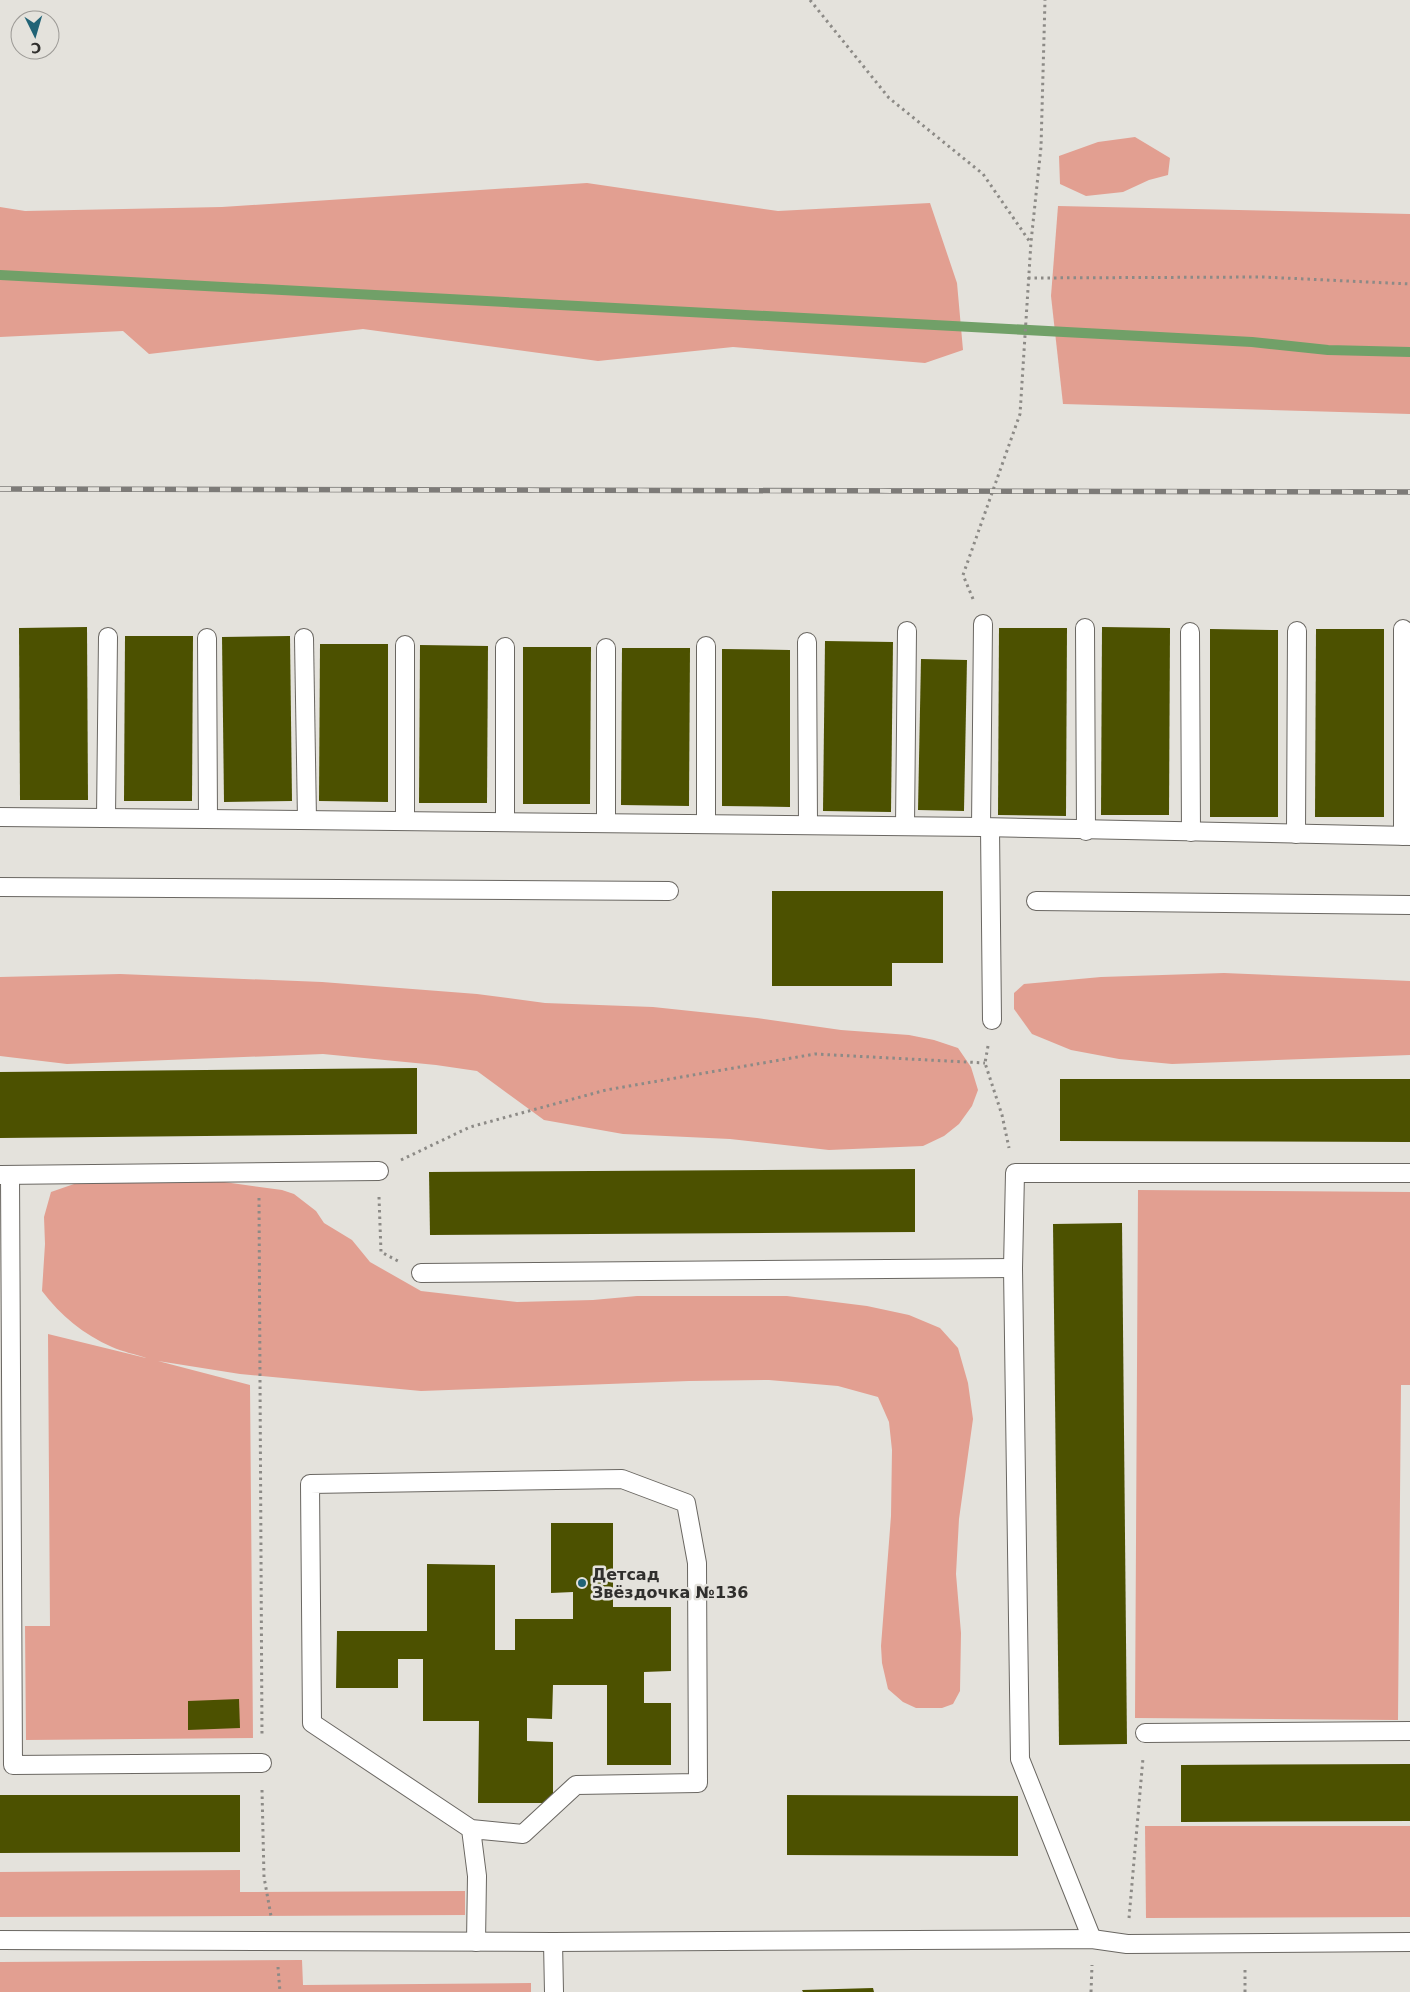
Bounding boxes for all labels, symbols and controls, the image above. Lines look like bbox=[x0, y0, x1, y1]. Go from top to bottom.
north arrow bbox=[10, 10, 60, 60]
text: С bbox=[30, 40, 42, 56]
place label: Детсад Звёздочка №136 bbox=[592, 1565, 748, 1602]
marker: Детсад Звёздочка №136 bbox=[576, 1577, 588, 1589]

